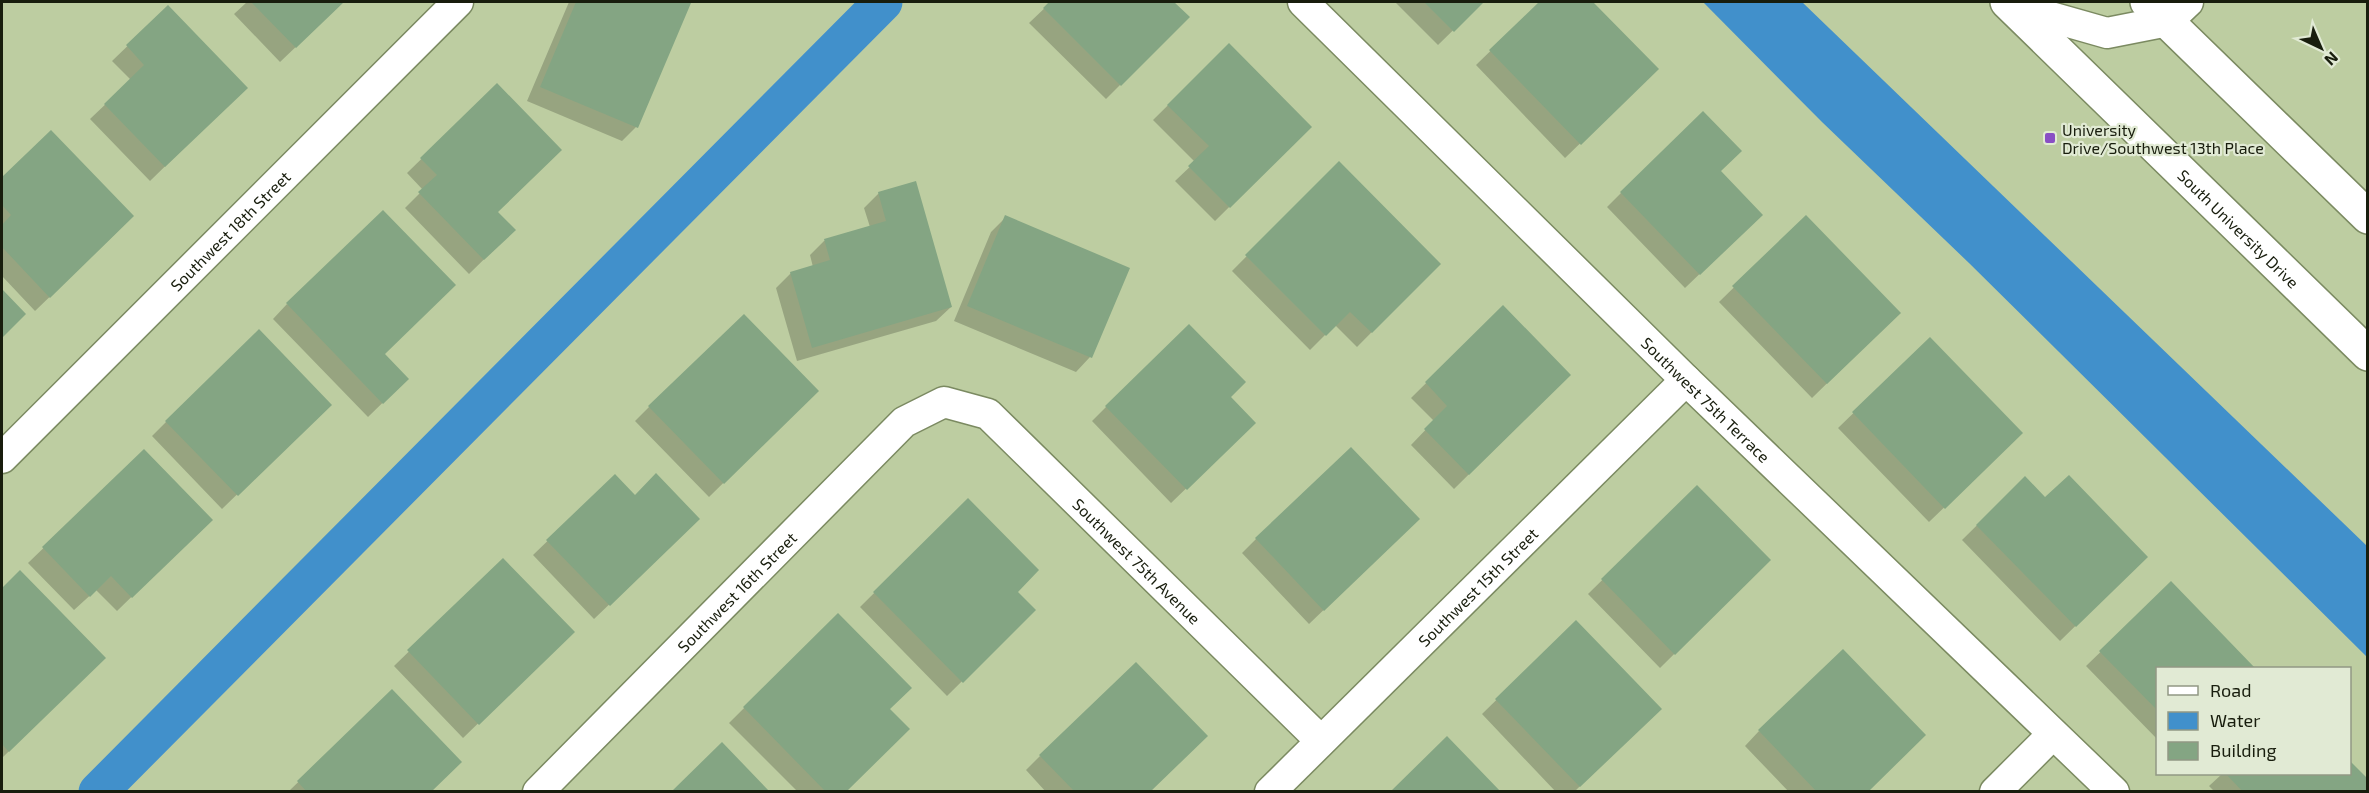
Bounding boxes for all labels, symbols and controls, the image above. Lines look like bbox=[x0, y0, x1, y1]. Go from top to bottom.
north arrow bbox=[2291, 18, 2351, 78]
text: N bbox=[2321, 48, 2343, 70]
place label: University Drive/Southwest 13th Place bbox=[2062, 120, 2264, 157]
marker: University Drive/Southwest 13th Place bbox=[2043, 131, 2057, 145]
street label: South University Drive bbox=[2175, 165, 2303, 291]
street label: Southwest 18th Street bbox=[166, 166, 294, 294]
street label: Southwest 75th Terrace bbox=[1638, 333, 1774, 466]
street label: Southwest 75th Avenue bbox=[1070, 494, 1205, 627]
street label: Southwest 15th Street bbox=[1414, 523, 1541, 650]
street label: Southwest 16th Street bbox=[673, 528, 800, 655]
legend bbox=[2156, 667, 2351, 775]
text: Road bbox=[2210, 679, 2251, 701]
text: Water bbox=[2210, 709, 2260, 731]
text: Building bbox=[2210, 739, 2277, 761]

